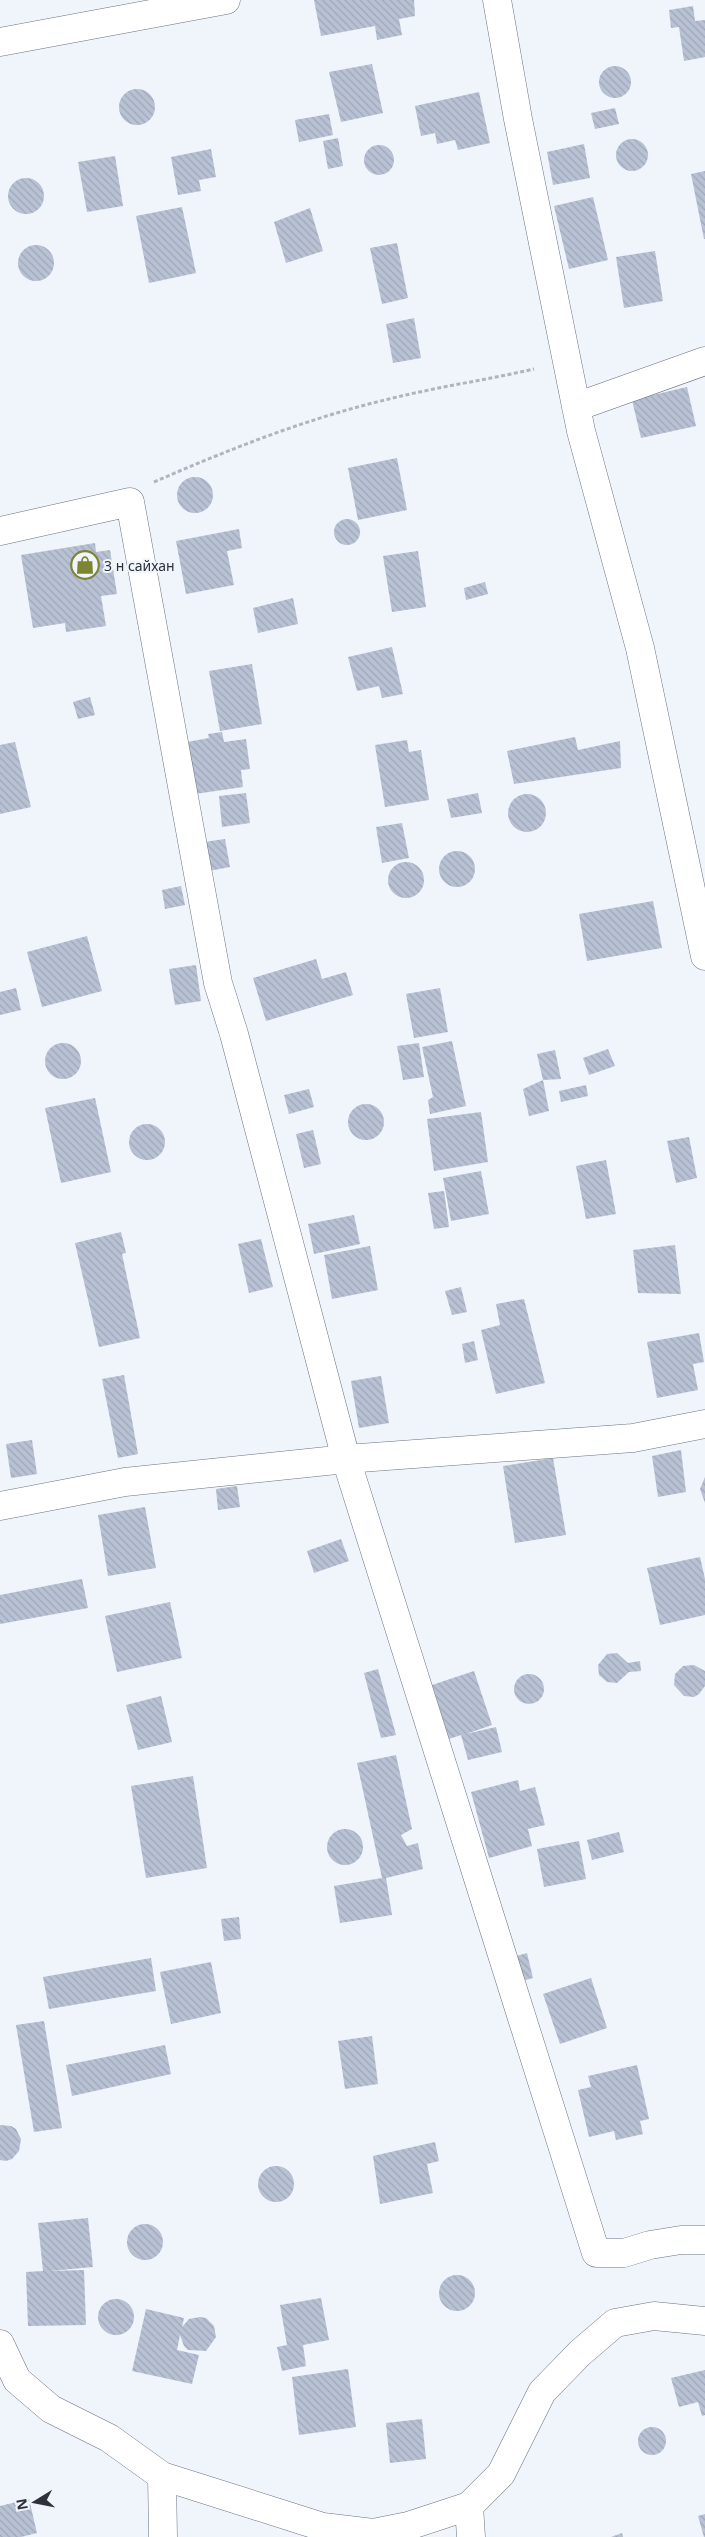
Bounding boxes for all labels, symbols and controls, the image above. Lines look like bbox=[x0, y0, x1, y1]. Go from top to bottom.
shop icon: 3 н сайхан bbox=[70, 550, 100, 580]
place label: 3 н сайхан bbox=[104, 556, 175, 575]
north arrow bbox=[10, 2477, 60, 2527]
text: N bbox=[11, 2497, 32, 2512]

